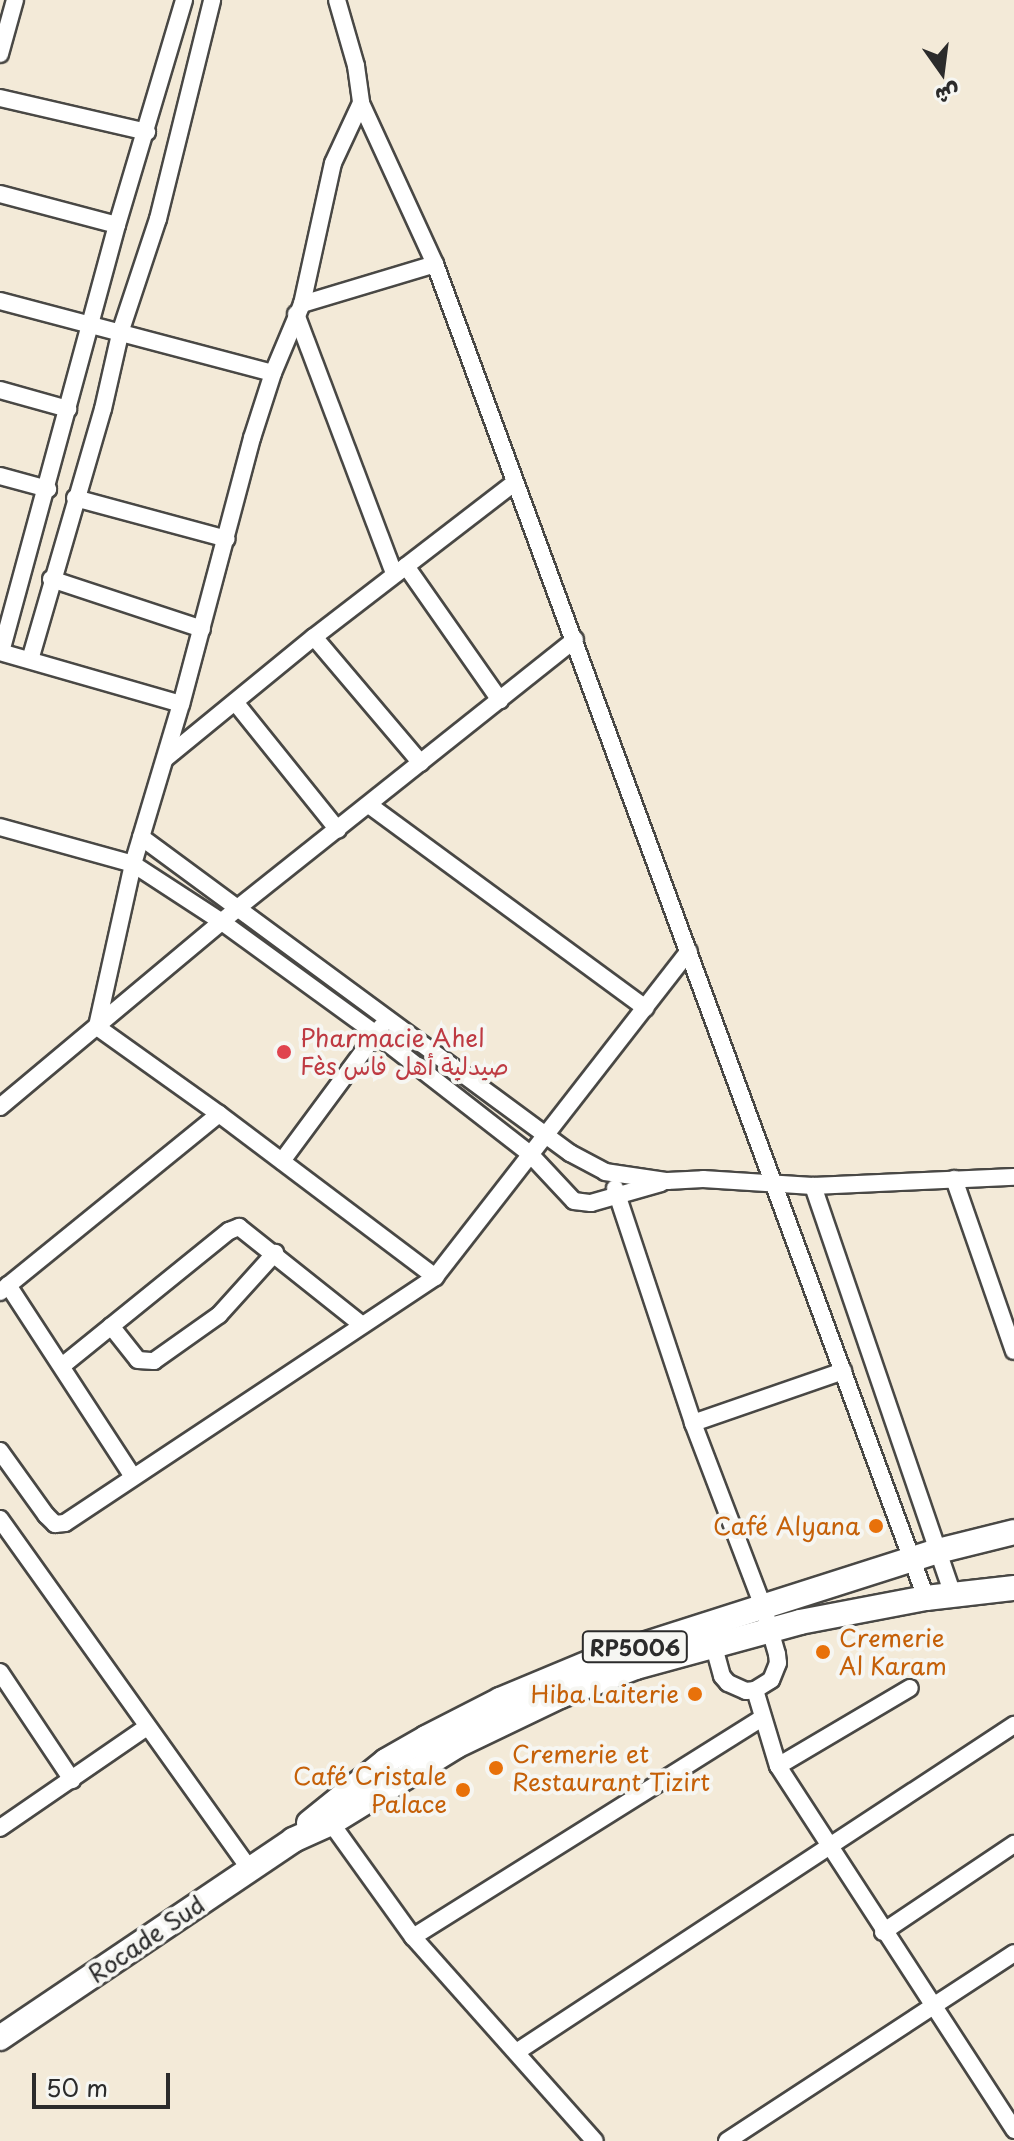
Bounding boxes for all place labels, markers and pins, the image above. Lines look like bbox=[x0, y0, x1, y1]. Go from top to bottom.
place label: Pharmacie Ahel Fès صيدلية أهل فاس bbox=[300, 1024, 509, 1080]
marker: Pharmacie Ahel Fès صيدلية أهل فاس bbox=[275, 1043, 293, 1061]
place label: Café Alyana bbox=[714, 1512, 860, 1540]
marker: Café Alyana bbox=[867, 1517, 885, 1535]
place label: Cremerie Al Karam bbox=[839, 1624, 949, 1680]
marker: Cremerie Al Karam bbox=[814, 1643, 832, 1661]
place label: Hiba Laiterie bbox=[530, 1680, 679, 1708]
marker: Hiba Laiterie bbox=[686, 1685, 704, 1703]
place label: Cremerie et Restaurant Tizirt bbox=[512, 1740, 710, 1796]
marker: Cremerie et Restaurant Tizirt bbox=[487, 1759, 505, 1777]
place label: Café Cristale Palace bbox=[294, 1762, 447, 1818]
marker: Café Cristale Palace bbox=[454, 1781, 472, 1799]

